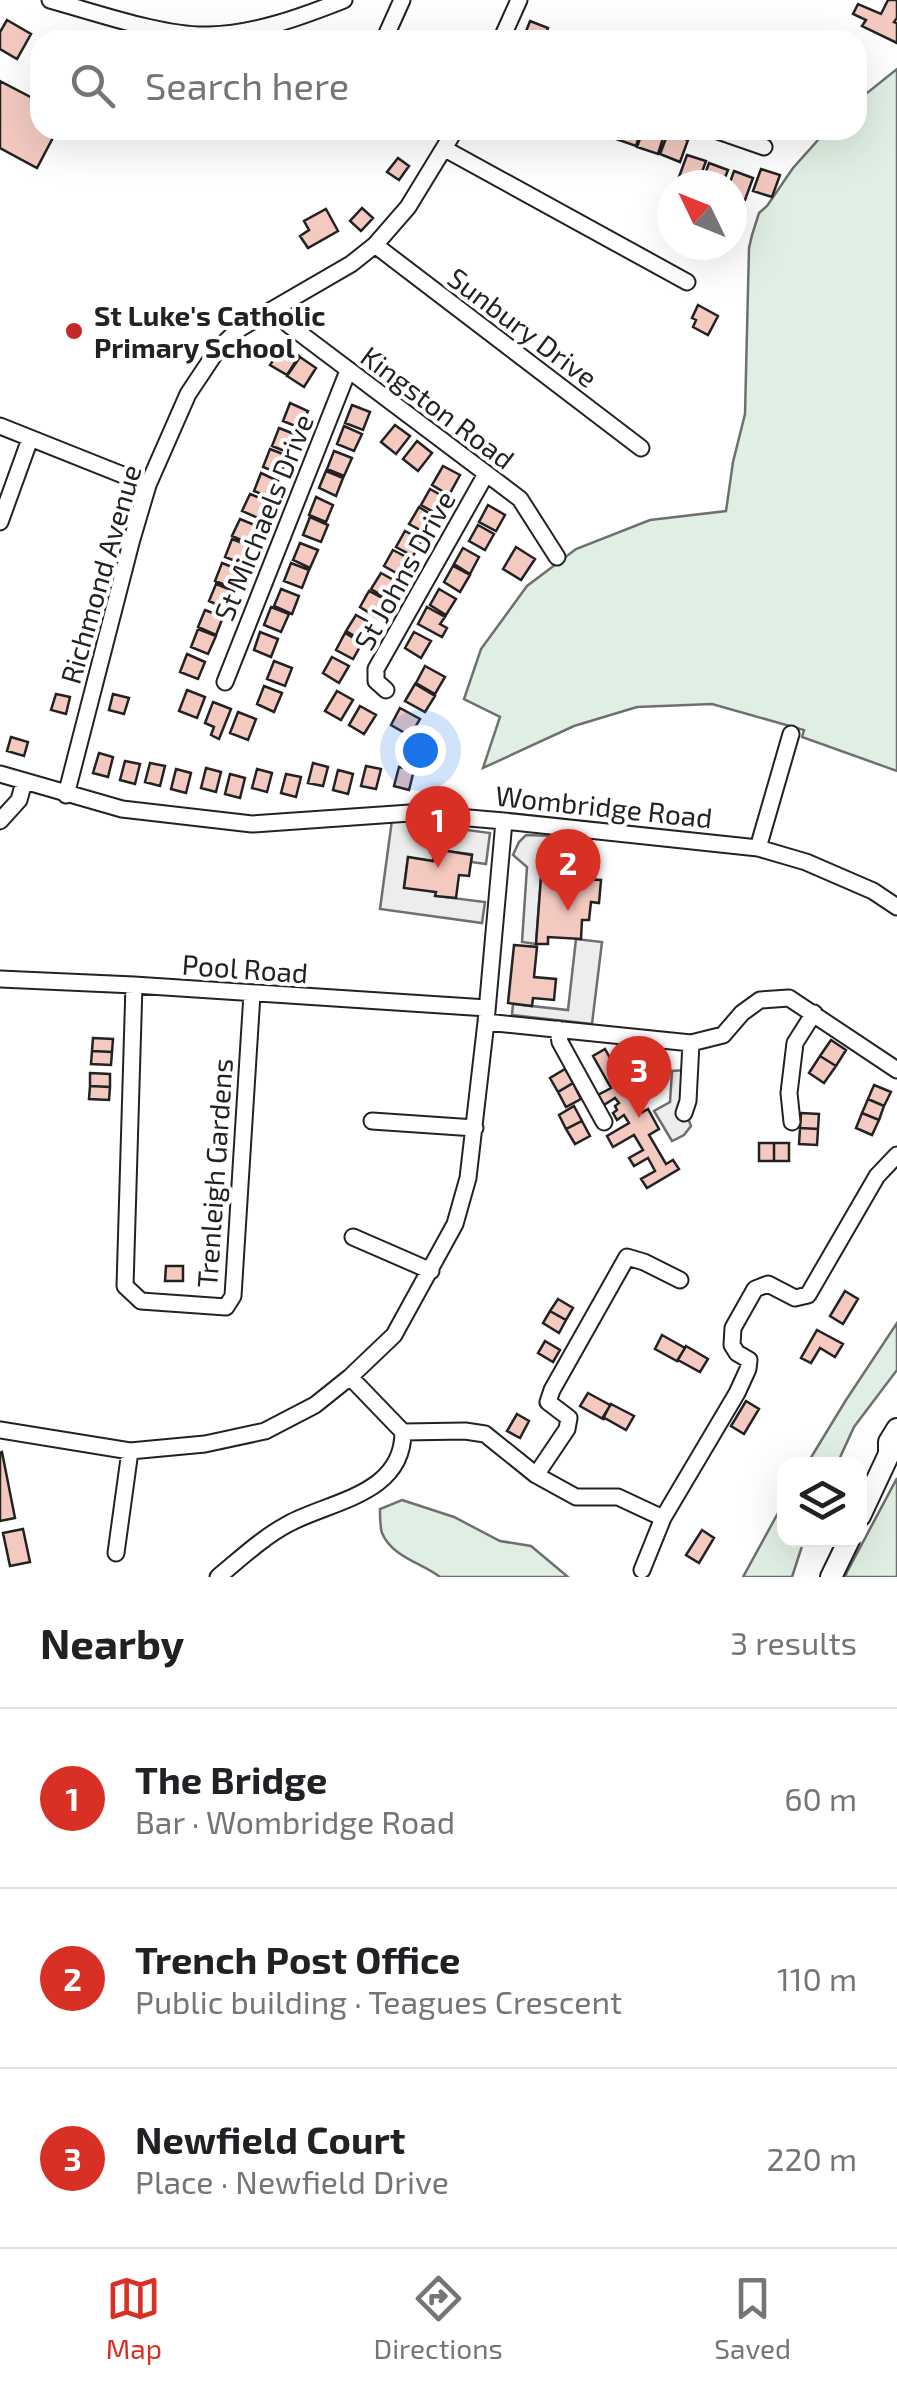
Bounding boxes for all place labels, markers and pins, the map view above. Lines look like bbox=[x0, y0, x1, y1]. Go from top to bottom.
place label: St Luke's Catholic Primary School bbox=[94, 298, 325, 364]
marker: St Luke's Catholic Primary School bbox=[63, 320, 85, 342]
pin: 1 bbox=[406, 786, 470, 868]
pin: 2 bbox=[536, 828, 600, 911]
pin: 3 bbox=[606, 1036, 672, 1118]

